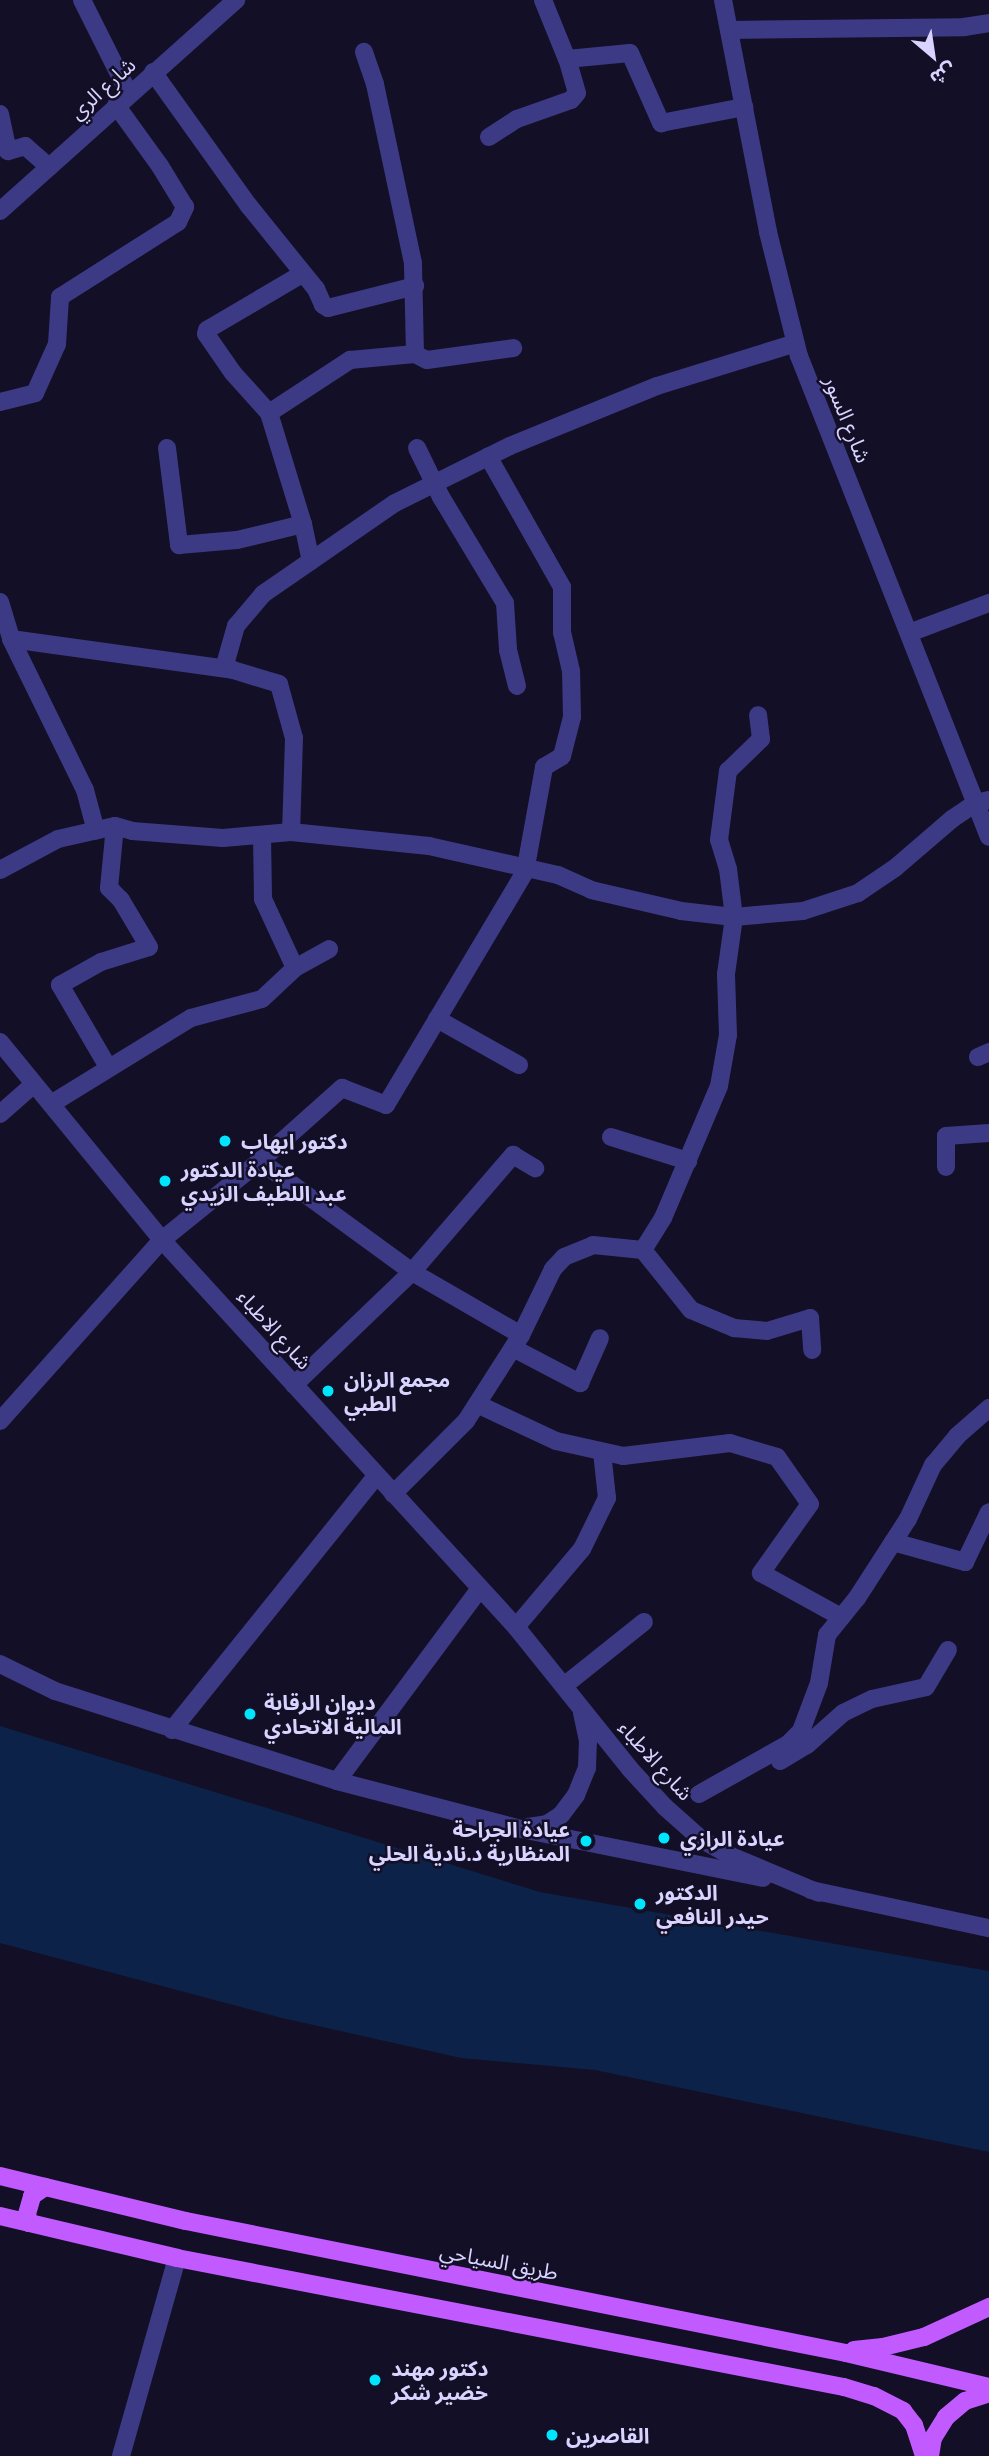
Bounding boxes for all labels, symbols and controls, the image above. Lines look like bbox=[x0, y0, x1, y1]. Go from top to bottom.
north arrow bbox=[898, 21, 968, 91]
street label: شارع الري bbox=[64, 52, 140, 124]
text: ش bbox=[926, 58, 960, 91]
street label: شارع السور bbox=[819, 372, 877, 466]
place label: دكتور ايهاب bbox=[241, 1128, 348, 1154]
marker: دكتور ايهاب bbox=[215, 1131, 235, 1151]
place label: عيادة الدكتور عبد اللطيف الزيدي bbox=[181, 1156, 347, 1206]
marker: عيادة الدكتور عبد اللطيف الزيدي bbox=[155, 1171, 175, 1191]
street label: شارع الاطباء bbox=[233, 1284, 317, 1374]
place label: مجمع الرزان الطبي bbox=[344, 1366, 450, 1416]
marker: مجمع الرزان الطبي bbox=[318, 1381, 338, 1401]
place label: ديوان الرقابة المالية الاتحادي bbox=[264, 1689, 402, 1739]
marker: ديوان الرقابة المالية الاتحادي bbox=[242, 1706, 258, 1722]
street label: شارع الاطباء bbox=[614, 1715, 698, 1805]
place label: عيادة الجراحة المنظارية د.نادية الحلي bbox=[369, 1816, 570, 1866]
place label: عيادة الرازي bbox=[680, 1825, 785, 1851]
marker: عيادة الرازي bbox=[654, 1828, 674, 1848]
marker: عيادة الجراحة المنظارية د.نادية الحلي bbox=[576, 1831, 596, 1851]
place label: الدكتور حيدر النافعي bbox=[656, 1879, 769, 1929]
marker: الدكتور حيدر النافعي bbox=[630, 1894, 650, 1914]
street label: طريق السياحي bbox=[438, 2237, 560, 2285]
place label: دكتور مهند خضير شكر bbox=[391, 2355, 488, 2405]
marker: دكتور مهند خضير شكر bbox=[365, 2370, 385, 2390]
place label: القاصرين bbox=[566, 2422, 649, 2448]
marker: القاصرين bbox=[544, 2427, 560, 2443]

